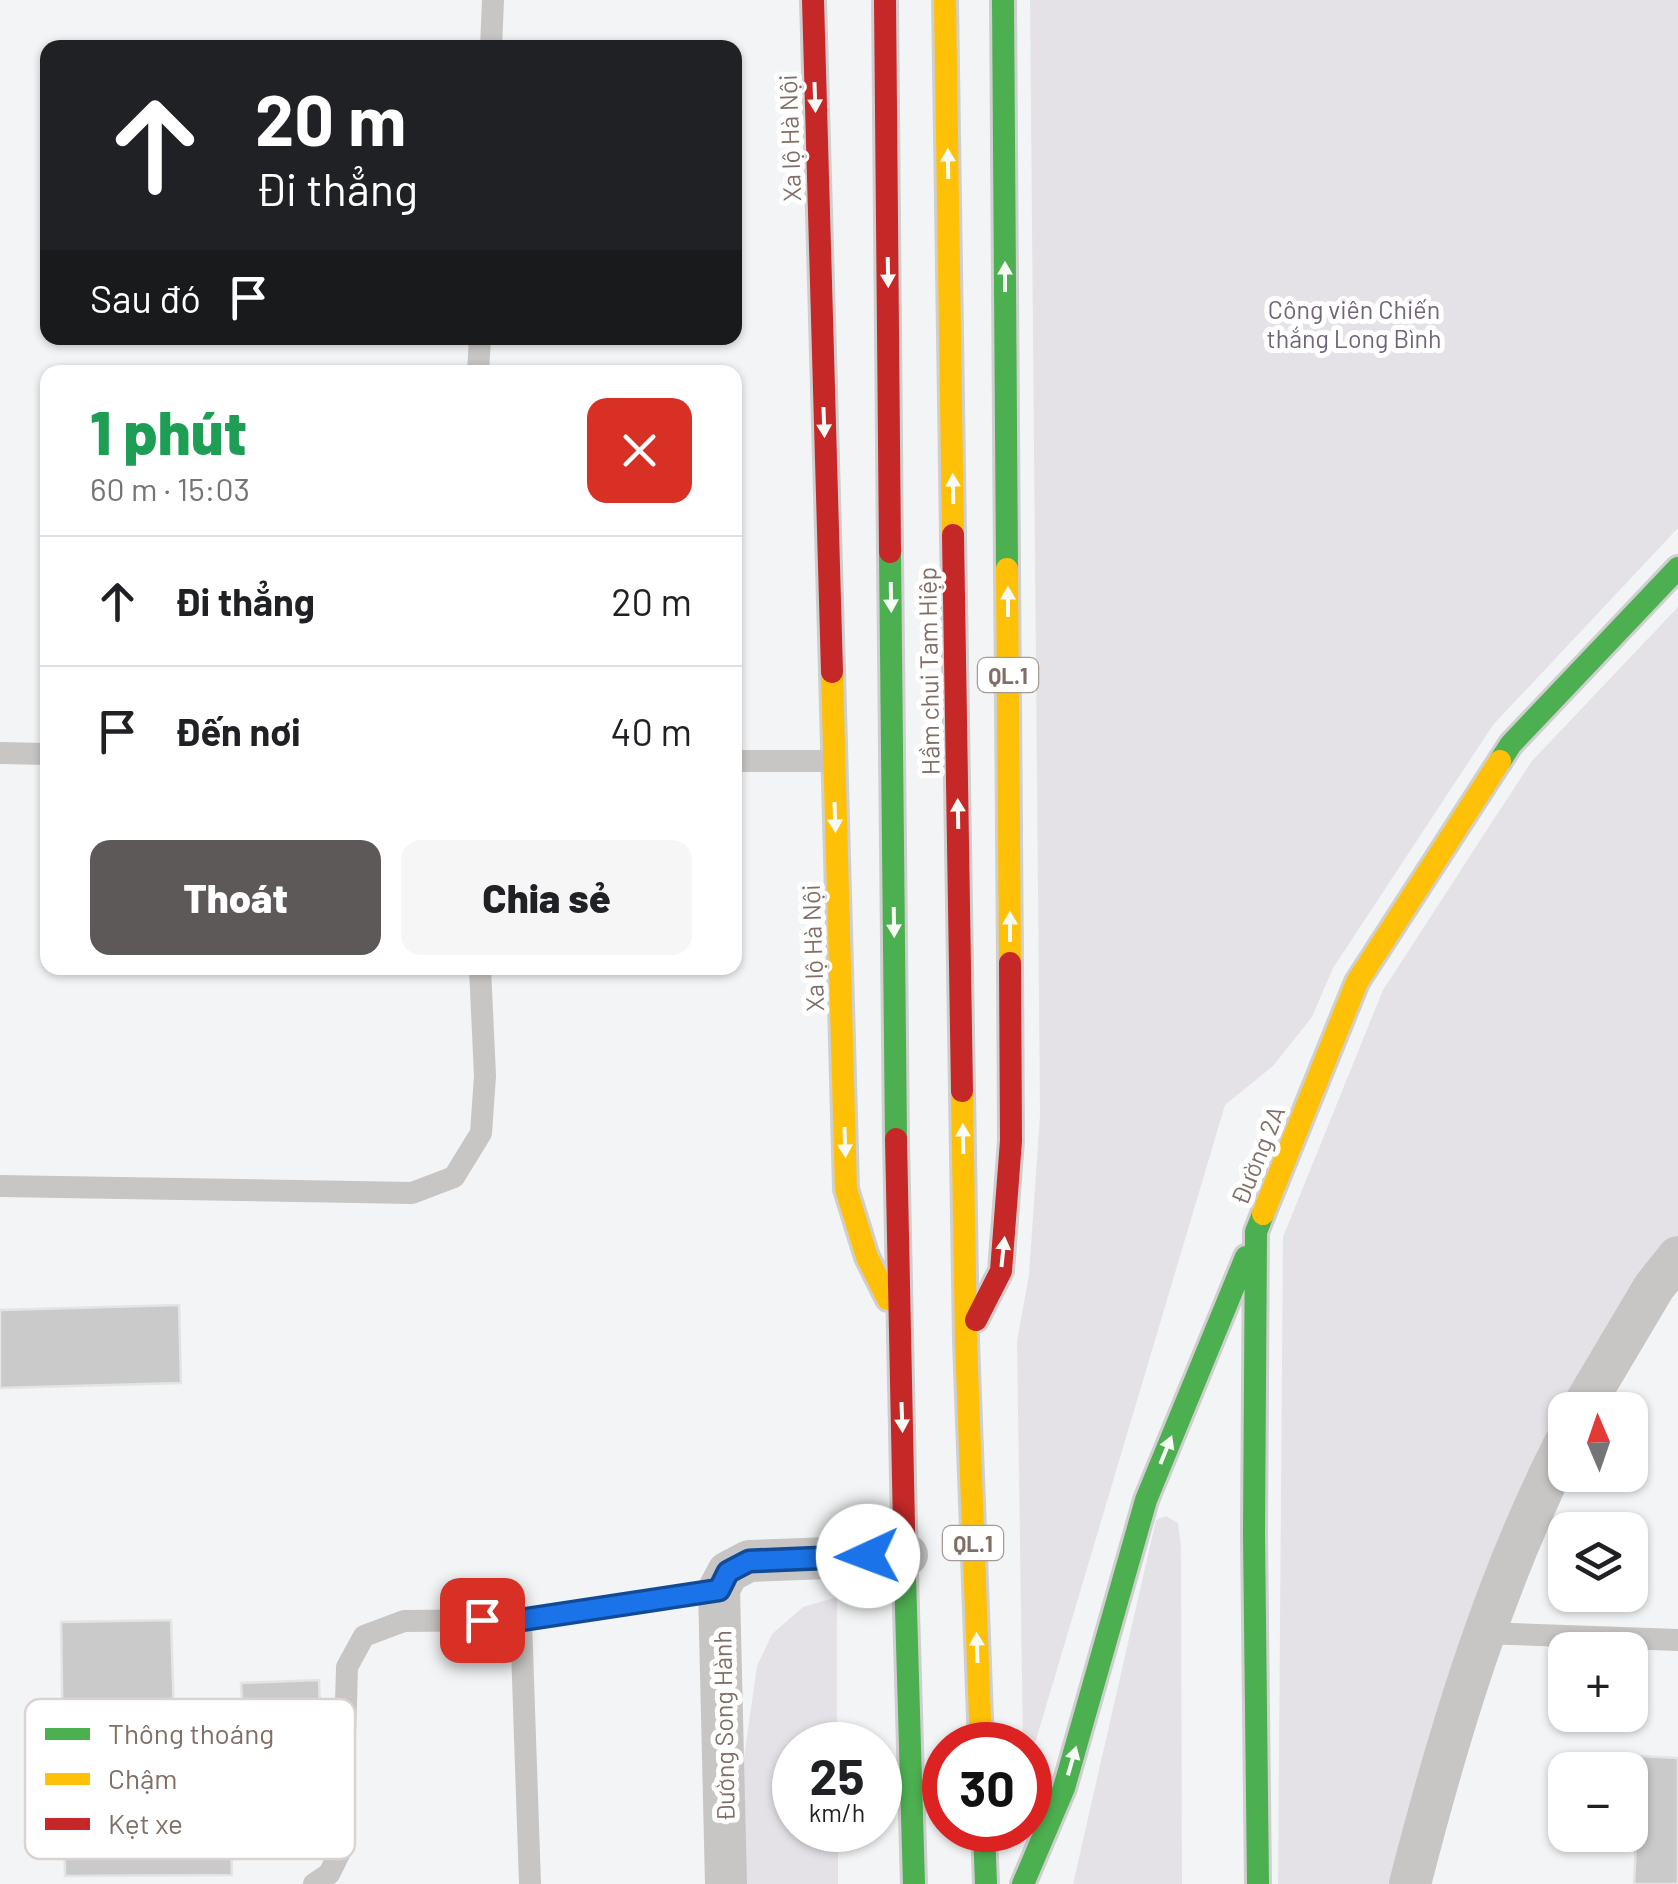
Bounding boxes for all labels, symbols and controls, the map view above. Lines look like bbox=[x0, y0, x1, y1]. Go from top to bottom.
street label: Xa lộ Hà Nội bbox=[772, 74, 806, 202]
text: 20 m bbox=[255, 76, 407, 160]
icon: ahead bbox=[90, 80, 220, 210]
one-way arrow bbox=[808, 82, 824, 114]
one-way arrow bbox=[940, 147, 956, 179]
text: Đi thẳng bbox=[255, 161, 418, 215]
one-way arrow bbox=[880, 257, 896, 289]
one-way arrow bbox=[997, 261, 1013, 293]
icon: arrive bbox=[221, 270, 276, 325]
text: Sau đó bbox=[90, 275, 201, 321]
park label: Công viên Chiến thắng Long Bình bbox=[1267, 294, 1441, 353]
text: 1 phút bbox=[90, 395, 247, 467]
button: close bbox=[587, 398, 692, 503]
one-way arrow bbox=[817, 407, 833, 439]
text: 60 m · 15:03 bbox=[90, 469, 250, 507]
one-way arrow bbox=[945, 472, 961, 504]
street label: Hầm chui Tam Hiệp bbox=[911, 567, 945, 775]
icon: ahead bbox=[90, 574, 145, 629]
text: Đi thẳng bbox=[175, 578, 315, 624]
text: 20 m bbox=[611, 578, 692, 624]
one-way arrow bbox=[883, 582, 899, 614]
one-way arrow bbox=[999, 586, 1015, 618]
road number: QL.1 bbox=[978, 658, 1038, 692]
icon: arrive bbox=[90, 704, 145, 759]
text: Đến nơi bbox=[175, 708, 301, 754]
text: 40 m bbox=[611, 708, 692, 754]
one-way arrow bbox=[950, 797, 966, 829]
one-way arrow bbox=[828, 802, 844, 834]
button: Thoát bbox=[90, 840, 381, 955]
button: Chia sẻ bbox=[401, 840, 692, 955]
street label: Xa lộ Hà Nội bbox=[795, 884, 829, 1012]
one-way arrow bbox=[886, 907, 902, 939]
one-way arrow bbox=[1002, 911, 1018, 943]
street label: Đường 2A bbox=[1224, 1101, 1290, 1209]
one-way arrow bbox=[955, 1122, 971, 1154]
one-way arrow bbox=[837, 1127, 853, 1159]
one-way arrow bbox=[995, 1235, 1011, 1267]
north arrow bbox=[1548, 1392, 1648, 1492]
map controls bbox=[1548, 1392, 1648, 1852]
one-way arrow bbox=[894, 1401, 910, 1433]
one-way arrow bbox=[1158, 1436, 1174, 1465]
position arrow bbox=[816, 1504, 920, 1608]
button: layers bbox=[1548, 1512, 1648, 1612]
road number: QL.1 bbox=[943, 1526, 1003, 1560]
pin bbox=[440, 1578, 525, 1663]
icon: arrive bbox=[455, 1593, 510, 1648]
street label: Đường Song Hành bbox=[706, 1630, 740, 1822]
one-way arrow bbox=[969, 1631, 985, 1663]
button: + bbox=[1548, 1632, 1648, 1732]
legend bbox=[25, 1699, 355, 1859]
text: Thông thoáng bbox=[108, 1716, 274, 1750]
speed limit sign: 30 bbox=[922, 1722, 1052, 1852]
text: 25 bbox=[810, 1745, 864, 1805]
one-way arrow bbox=[1064, 1745, 1080, 1776]
button: − bbox=[1548, 1752, 1648, 1852]
text: Chậm bbox=[108, 1761, 178, 1795]
text: km/h bbox=[809, 1797, 865, 1827]
text: Kẹt xe bbox=[108, 1806, 183, 1840]

